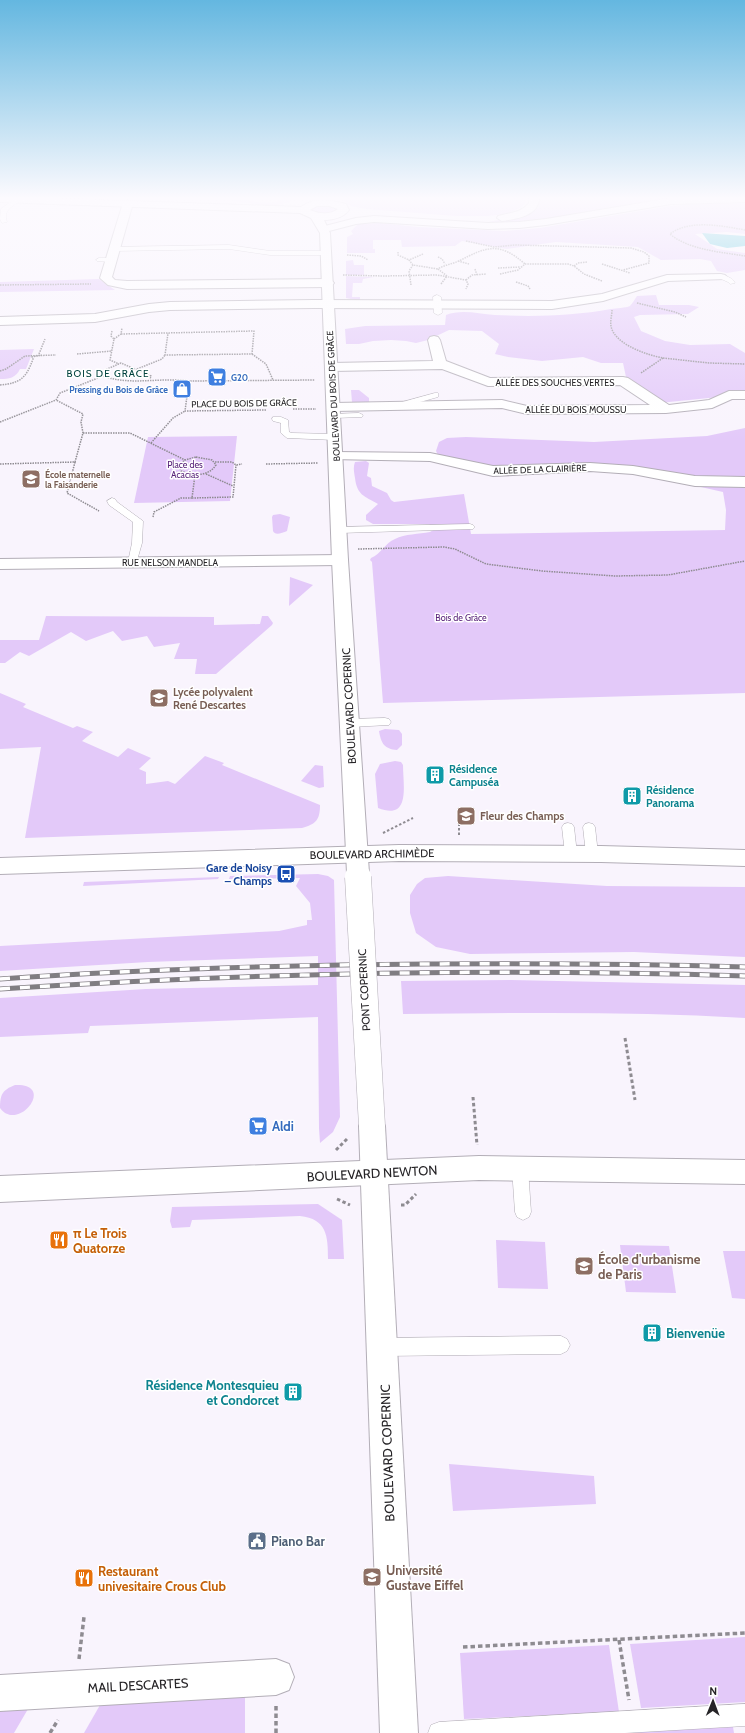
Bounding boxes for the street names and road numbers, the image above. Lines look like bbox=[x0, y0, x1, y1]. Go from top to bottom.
street label: BOULEVARD DU BOIS DE GRÂCE bbox=[323, 330, 342, 462]
street label: ALLÉE DES SOUCHES VERTES bbox=[495, 376, 615, 388]
street label: PLACE DU BOIS DE GRÂCE bbox=[191, 396, 297, 409]
street label: ALLÉE DU BOIS MOUSSU bbox=[525, 403, 627, 415]
street label: ALLÉE DE LA CLAIRIÈRE bbox=[493, 461, 587, 476]
street label: RUE NELSON MANDELA bbox=[122, 557, 219, 568]
street label: BOULEVARD COPERNIC bbox=[339, 647, 359, 764]
street label: BOULEVARD ARCHIMÈDE bbox=[310, 846, 434, 862]
street label: PONT COPERNIC bbox=[355, 948, 373, 1031]
street label: BOULEVARD NEWTON bbox=[306, 1162, 438, 1184]
street label: BOULEVARD COPERNIC bbox=[377, 1384, 397, 1522]
street label: MAIL DESCARTES bbox=[87, 1674, 189, 1696]

